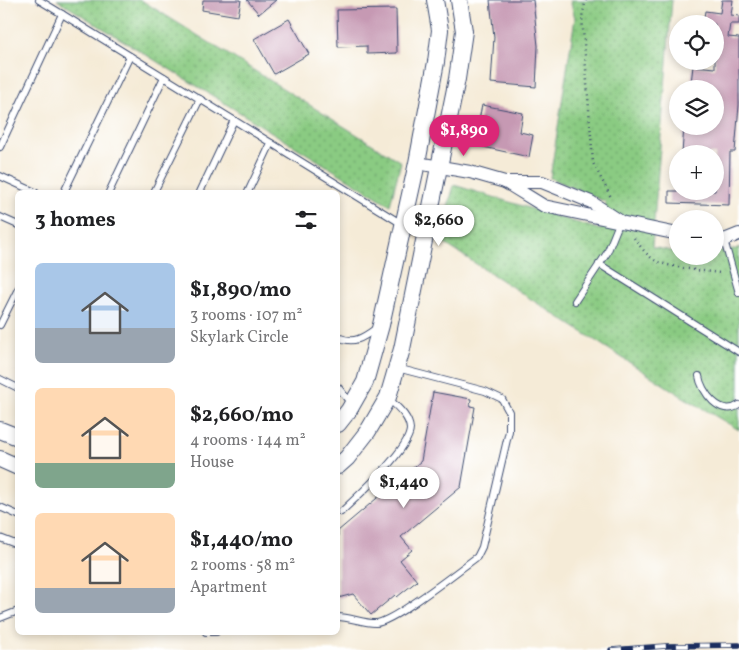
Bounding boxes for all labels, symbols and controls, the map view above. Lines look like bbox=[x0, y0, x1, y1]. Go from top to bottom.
map controls bbox=[669, 15, 724, 265]
button: locate bbox=[669, 15, 724, 70]
button: layers bbox=[669, 80, 724, 135]
pin: $1,890 bbox=[423, 114, 505, 157]
text: $1,890 bbox=[440, 120, 488, 142]
button: + bbox=[669, 145, 724, 200]
pin: $2,660 bbox=[398, 204, 480, 247]
text: 3 homes bbox=[35, 206, 116, 235]
icon: filters bbox=[292, 206, 320, 234]
text: $2,660 bbox=[414, 210, 464, 232]
button: − bbox=[669, 210, 724, 265]
text: $1,890/mo bbox=[190, 276, 291, 305]
icon: home bbox=[75, 283, 135, 343]
text: 3 rooms · 107 m² bbox=[190, 305, 303, 327]
text: Skylark Circle bbox=[190, 327, 289, 349]
text: $2,660/mo bbox=[190, 401, 294, 430]
icon: home bbox=[75, 408, 135, 468]
text: 4 rooms · 144 m² bbox=[190, 430, 306, 452]
text: House bbox=[190, 452, 234, 474]
pin: $1,440 bbox=[363, 466, 445, 509]
text: $1,440 bbox=[380, 472, 428, 494]
text: $1,440/mo bbox=[190, 526, 293, 555]
icon: home bbox=[75, 533, 135, 593]
text: 2 rooms · 58 m² bbox=[190, 555, 295, 577]
text: Apartment bbox=[190, 577, 267, 599]

